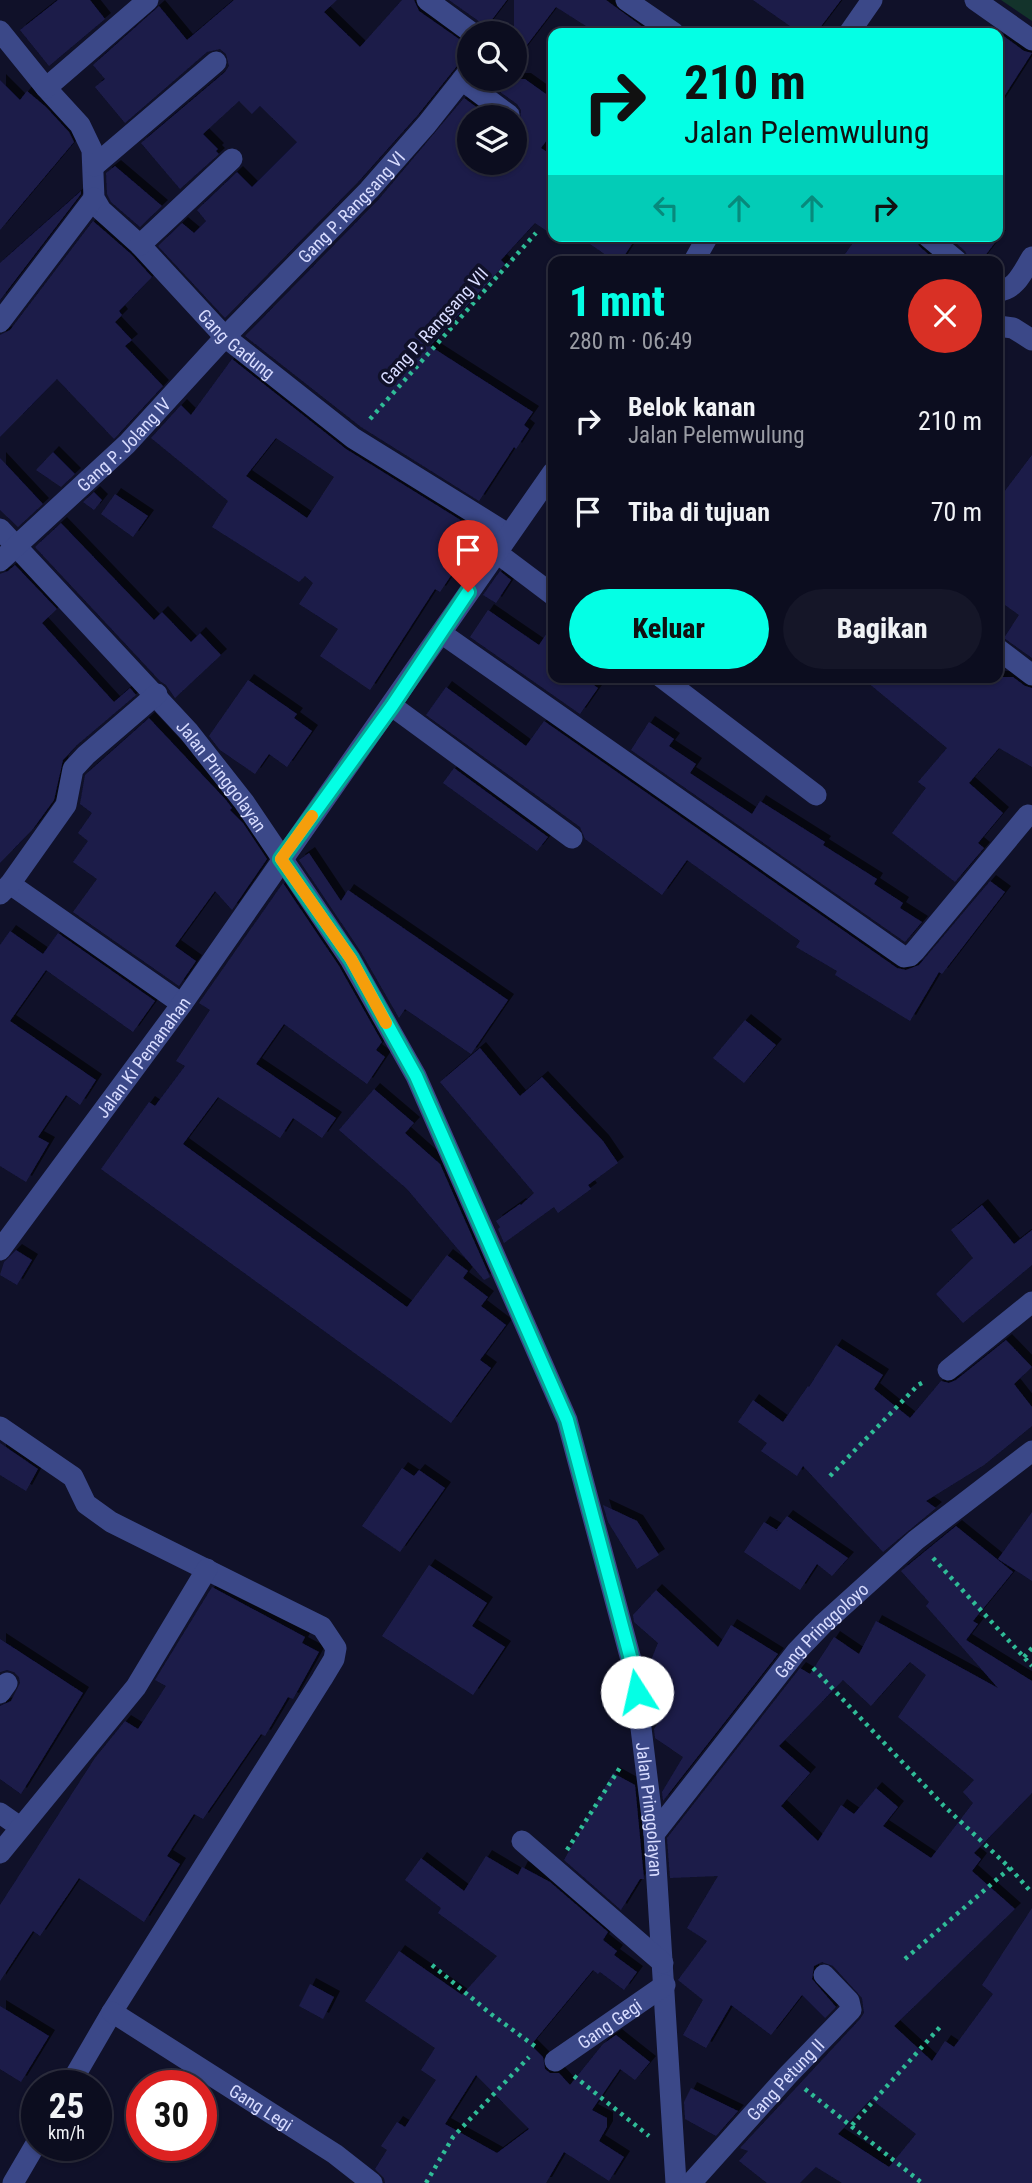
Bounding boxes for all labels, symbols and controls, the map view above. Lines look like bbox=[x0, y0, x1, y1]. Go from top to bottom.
map controls bbox=[457, 21, 527, 175]
button: search bbox=[457, 21, 527, 91]
text: 210 m bbox=[684, 54, 806, 111]
icon: right bbox=[569, 56, 660, 147]
button: layers bbox=[457, 105, 527, 175]
text: Jalan Pelemwulung bbox=[684, 113, 930, 151]
street label: Gang P. Rangsang VI bbox=[293, 147, 409, 267]
icon: left bbox=[647, 189, 685, 227]
icon: ahead bbox=[720, 189, 758, 227]
icon: ahead bbox=[793, 189, 831, 227]
icon: right bbox=[866, 189, 904, 227]
street label: Gang P. Rangsang VII bbox=[376, 263, 492, 389]
text: 1 mnt bbox=[569, 277, 665, 326]
button: close bbox=[908, 279, 982, 353]
street label: Gang Gadung bbox=[194, 304, 279, 383]
text: 280 m · 06:49 bbox=[569, 328, 693, 355]
text: Belok kanan bbox=[628, 392, 755, 422]
street label: Gang P. Jolang IV bbox=[72, 393, 175, 496]
icon: right bbox=[569, 402, 607, 440]
text: 210 m bbox=[918, 406, 982, 436]
text: Jalan Pelemwulung bbox=[628, 422, 805, 449]
icon: arrive bbox=[569, 493, 607, 531]
text: Tiba di tujuan bbox=[628, 497, 770, 527]
text: 70 m bbox=[931, 497, 982, 527]
pin bbox=[438, 520, 498, 592]
icon: arrive bbox=[449, 531, 487, 569]
button: Keluar bbox=[569, 589, 769, 669]
button: Bagikan bbox=[783, 589, 982, 669]
street label: Jalan Pringgolayan bbox=[172, 715, 271, 836]
street label: Jalan Ki Pemanahan bbox=[91, 993, 194, 1122]
street label: Gang Pringgoloyo bbox=[770, 1578, 872, 1682]
position arrow bbox=[600, 1655, 674, 1729]
street label: Jalan Pringgolayan bbox=[632, 1741, 667, 1877]
street label: Gang Gegi bbox=[573, 1994, 645, 2053]
street label: Gang Petung II bbox=[742, 2034, 828, 2125]
speed limit sign: 30 bbox=[126, 2070, 217, 2161]
street label: Gang Legi bbox=[226, 2079, 297, 2135]
text: 25 bbox=[49, 2086, 84, 2127]
text: km/h bbox=[48, 2122, 85, 2143]

